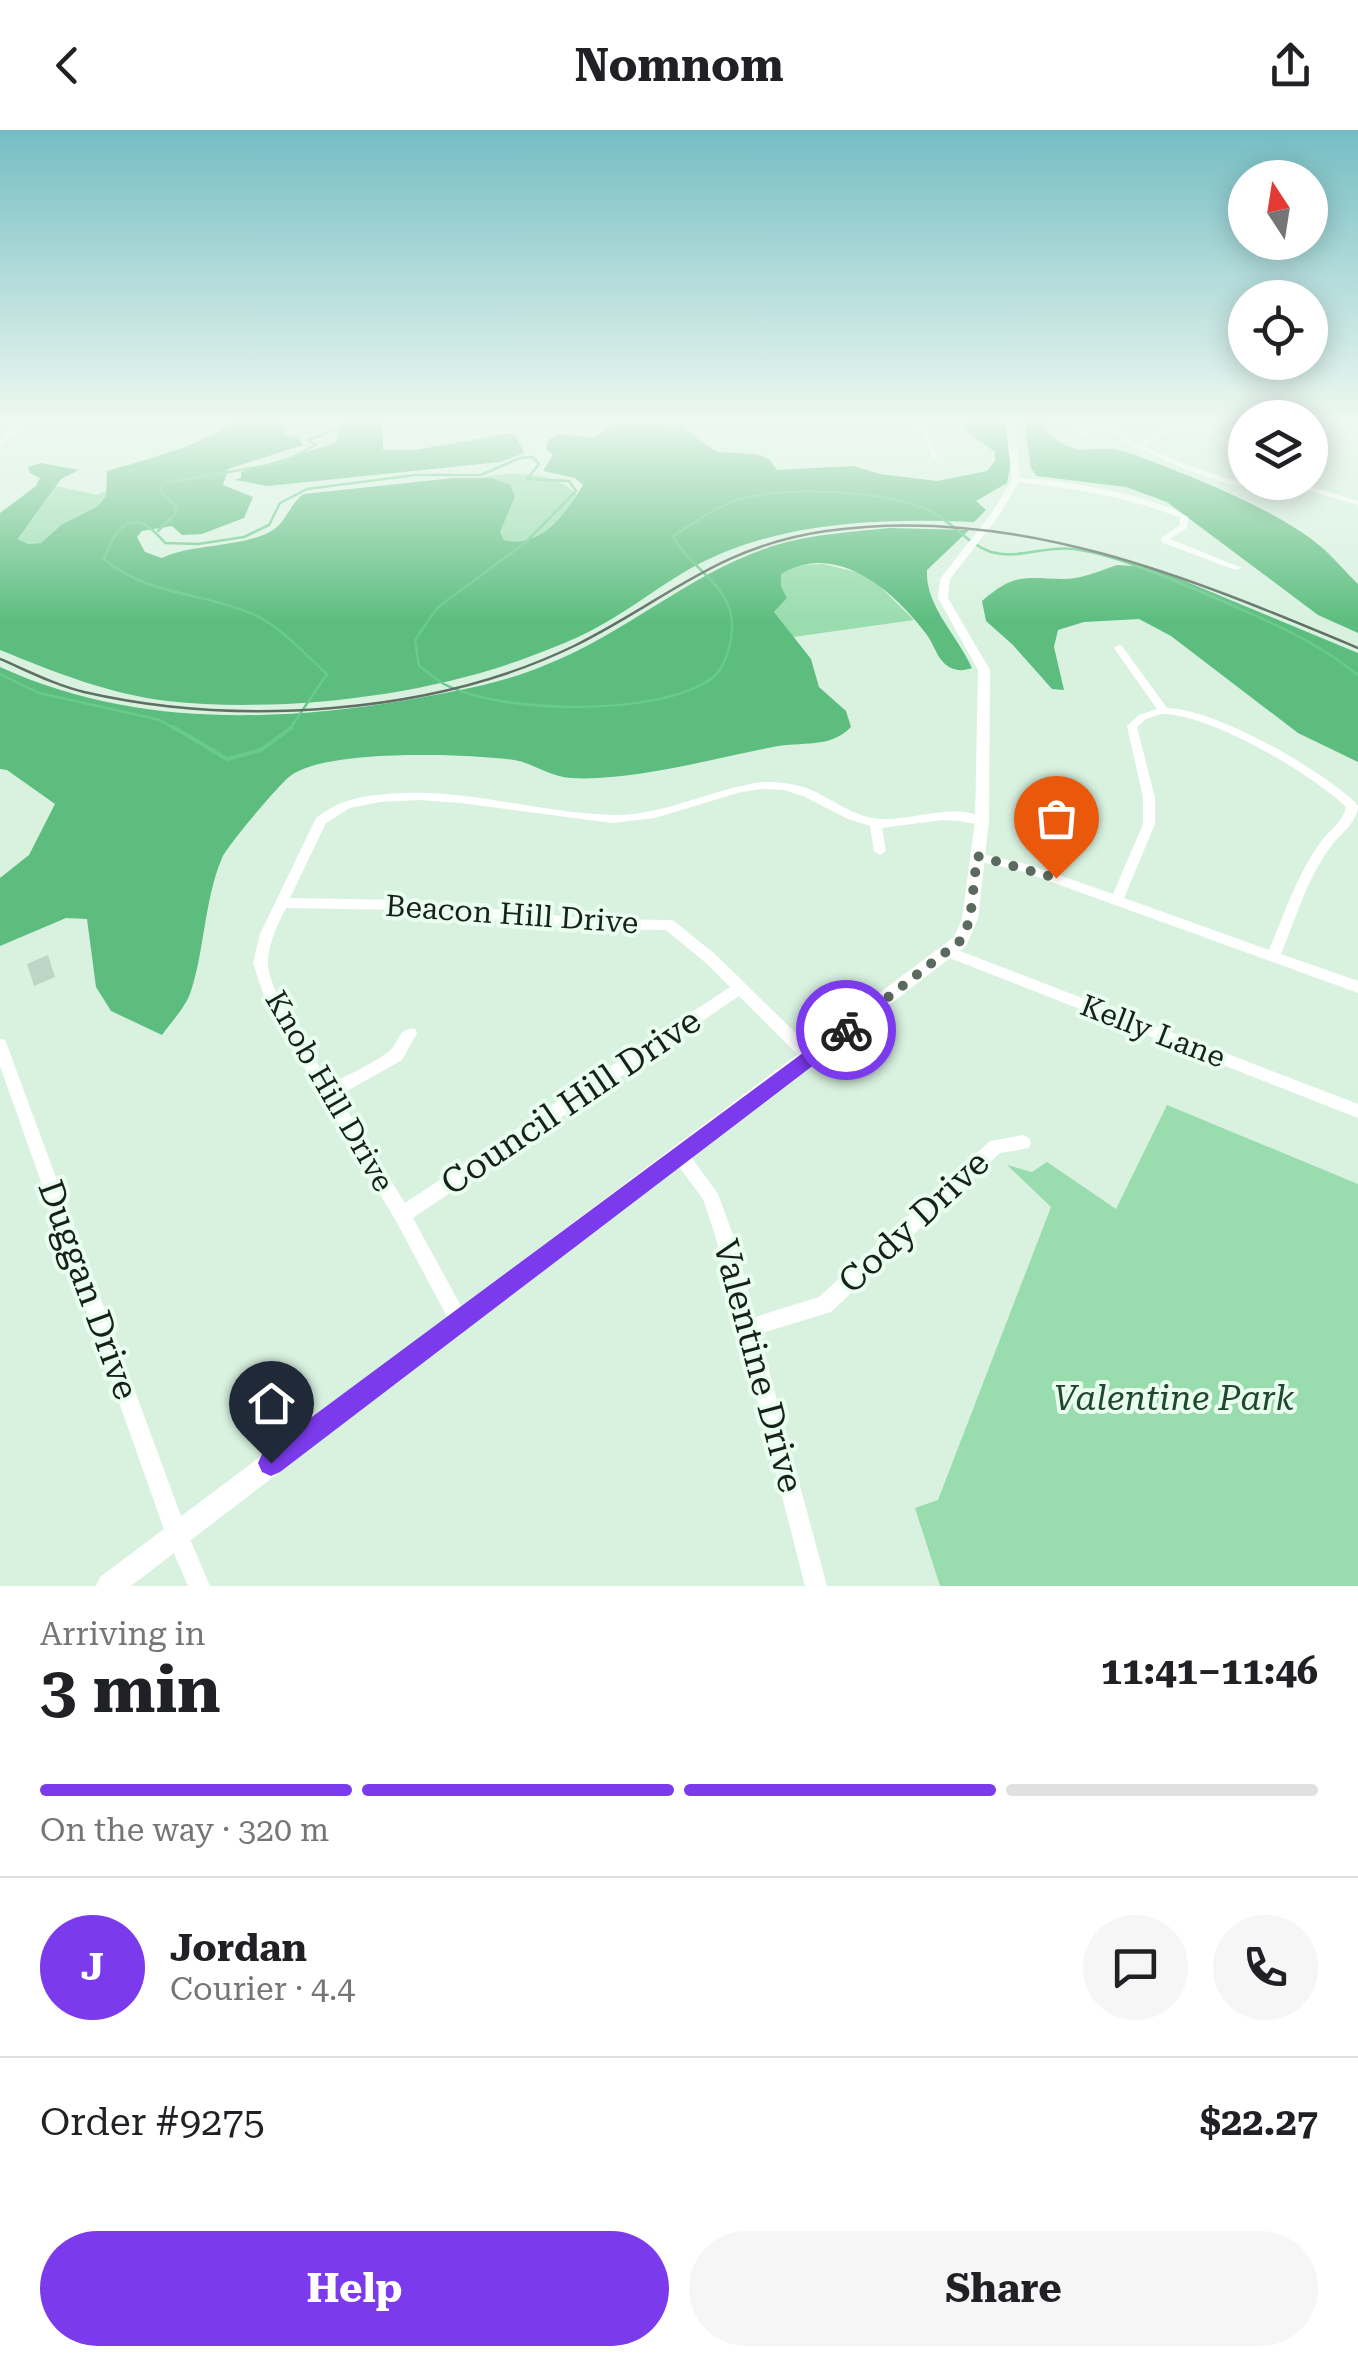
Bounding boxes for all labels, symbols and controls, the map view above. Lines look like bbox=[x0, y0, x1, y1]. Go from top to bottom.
icon: back bbox=[40, 38, 95, 93]
icon: share bbox=[1263, 38, 1318, 93]
text: Nomnom bbox=[574, 39, 784, 92]
north arrow bbox=[1228, 160, 1328, 260]
map controls bbox=[1228, 160, 1328, 500]
button: locate bbox=[1228, 280, 1328, 380]
button: layers bbox=[1228, 400, 1328, 500]
pin bbox=[1014, 776, 1099, 879]
icon: bag bbox=[1029, 791, 1084, 846]
street label: Beacon Hill Drive bbox=[384, 888, 640, 940]
courier bbox=[796, 980, 896, 1080]
street label: Knob Hill Drive bbox=[258, 985, 402, 1197]
street label: Kelly Lane bbox=[1076, 987, 1230, 1075]
street label: Council Hill Drive bbox=[434, 1000, 708, 1204]
icon: bike bbox=[819, 1003, 874, 1058]
street label: Cody Drive bbox=[830, 1142, 998, 1302]
street label: Duggan Drive bbox=[29, 1175, 147, 1405]
street label: Valentine Drive bbox=[705, 1235, 811, 1497]
pin bbox=[229, 1361, 314, 1464]
icon: home bbox=[244, 1376, 299, 1431]
park label: Valentine Park bbox=[1054, 1378, 1294, 1419]
text: Arriving in bbox=[40, 1615, 205, 1653]
text: 11:41–11:46 bbox=[1101, 1649, 1318, 1693]
text: 3 min bbox=[40, 1652, 221, 1728]
text: On the way · 320 m bbox=[40, 1811, 329, 1849]
button: chat bbox=[1083, 1915, 1188, 2020]
button: phone bbox=[1213, 1915, 1318, 2020]
text: Jordan bbox=[170, 1926, 307, 1970]
text: J bbox=[81, 1945, 104, 1989]
text: Courier · 4.4 bbox=[170, 1970, 355, 2008]
text: Order #9275 bbox=[40, 2100, 265, 2144]
text: $22.27 bbox=[1200, 2100, 1318, 2144]
button: Help bbox=[40, 2231, 669, 2346]
button: Share bbox=[689, 2231, 1318, 2346]

